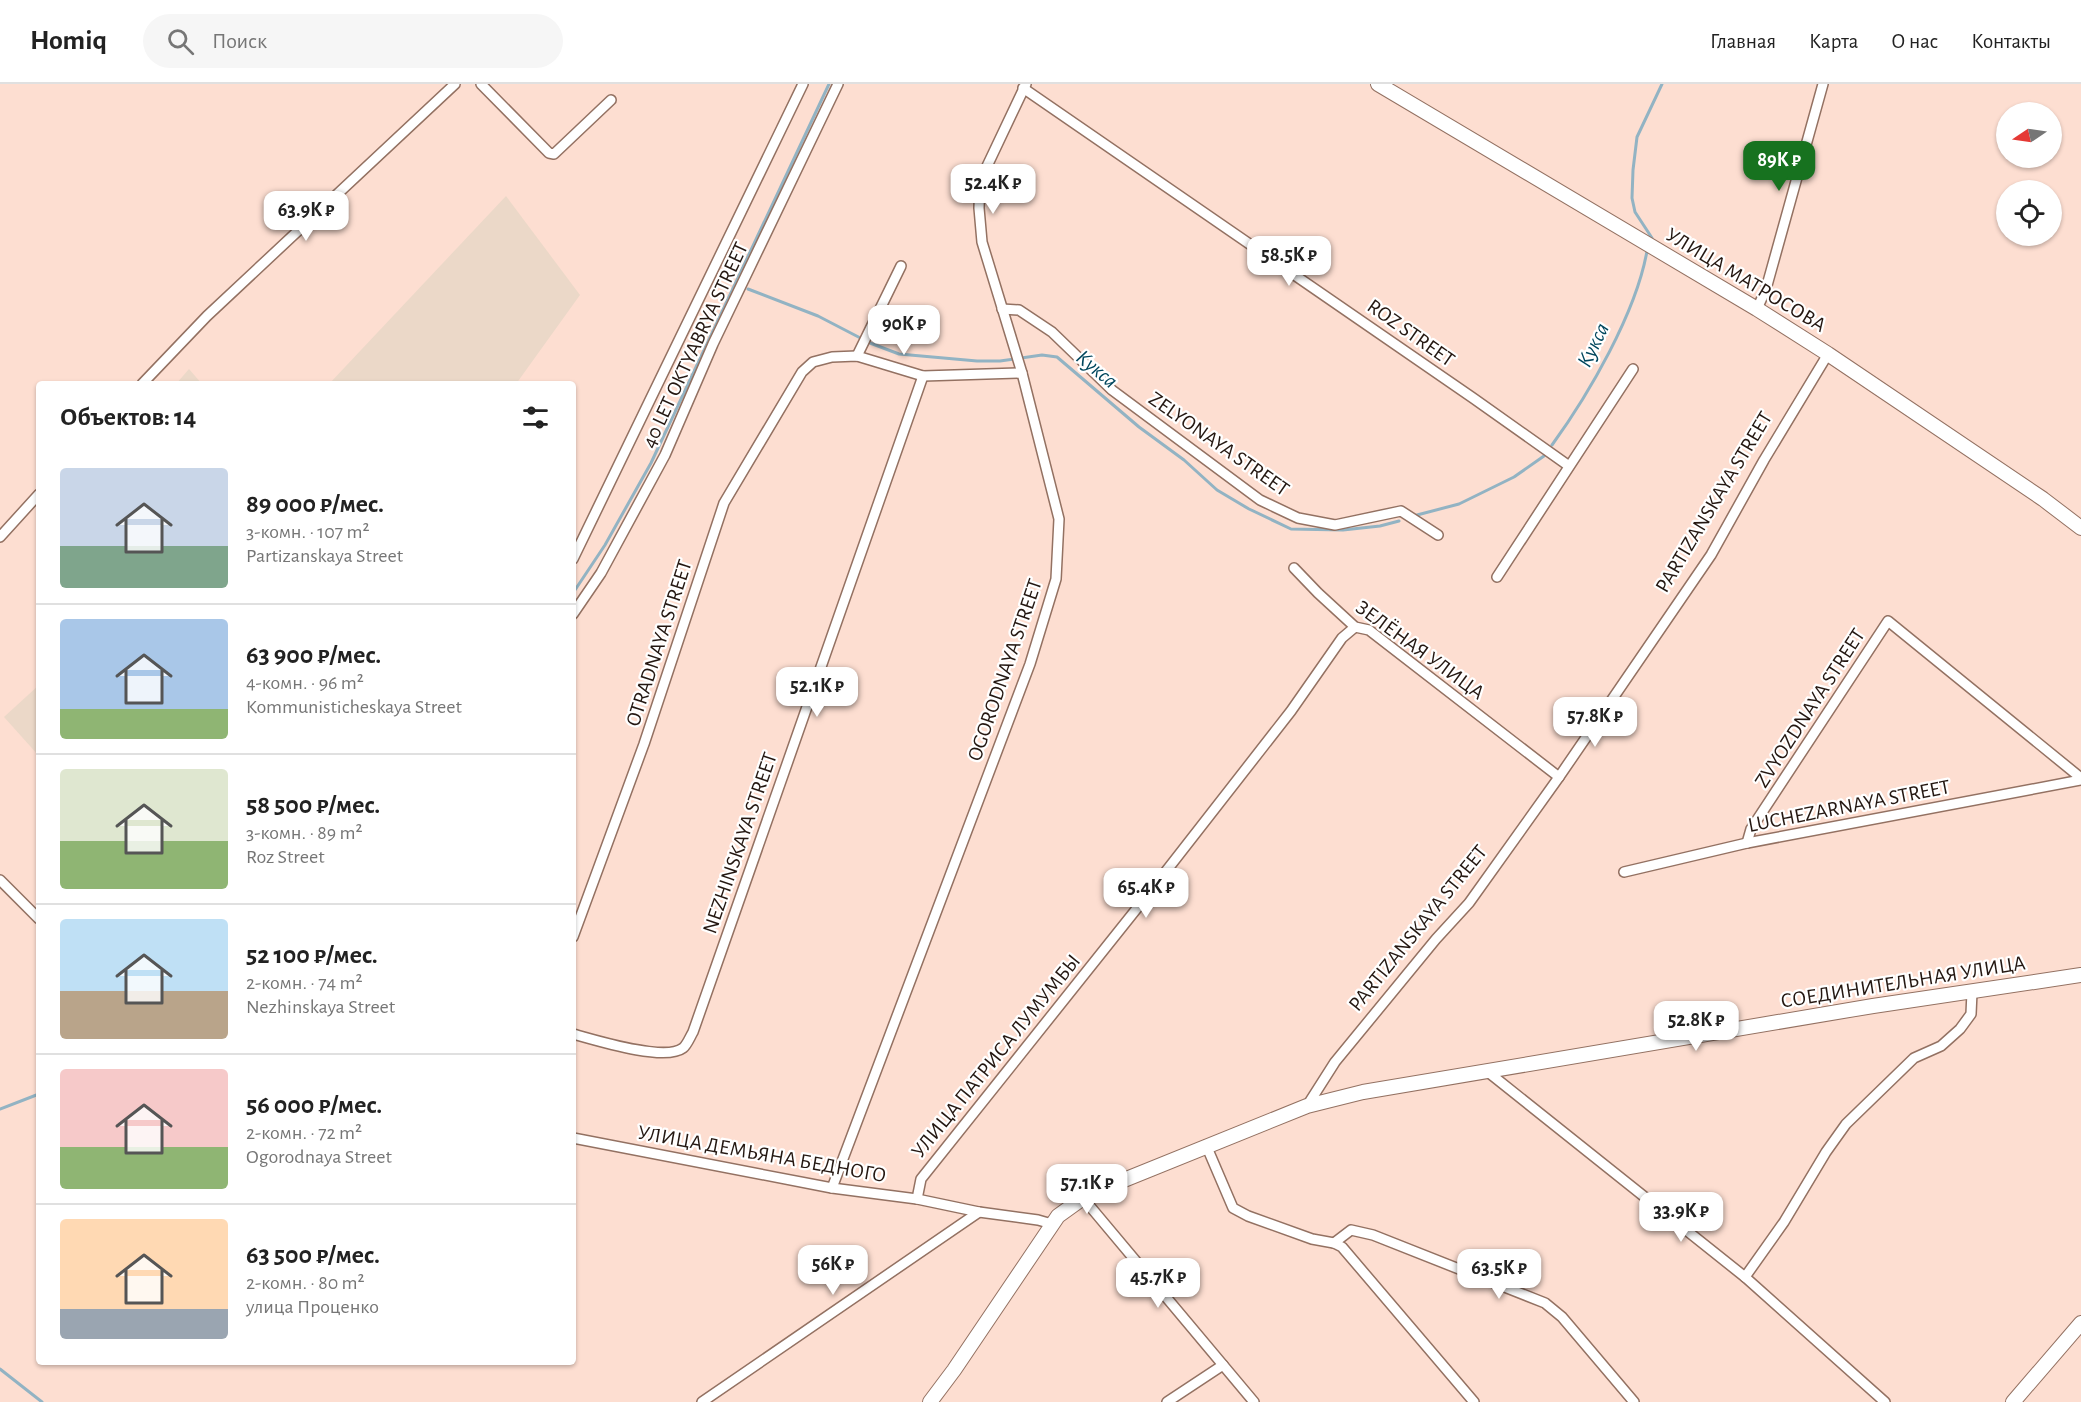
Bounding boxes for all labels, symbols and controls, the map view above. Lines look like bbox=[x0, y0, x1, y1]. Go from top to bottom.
search box bbox=[143, 14, 563, 68]
icon: search bbox=[164, 25, 197, 58]
text: Homiq bbox=[30, 27, 107, 55]
text: Поиск bbox=[212, 30, 267, 52]
text: Главная bbox=[1710, 31, 1776, 52]
text: Карта bbox=[1809, 31, 1858, 52]
text: О нас bbox=[1891, 31, 1938, 52]
text: Контакты bbox=[1971, 31, 2051, 52]
north arrow bbox=[1996, 102, 2062, 168]
map controls bbox=[1996, 102, 2062, 246]
pin: 89K ₽ bbox=[1737, 141, 1821, 192]
text: 89K ₽ bbox=[1757, 150, 1801, 170]
pin: 52.4K ₽ bbox=[938, 164, 1048, 215]
text: 52.4K ₽ bbox=[965, 173, 1021, 193]
button: locate bbox=[1996, 180, 2062, 246]
pin: 63.9K ₽ bbox=[251, 191, 361, 242]
text: 63.9K ₽ bbox=[278, 200, 334, 220]
street label: УЛИЦА МАТРОСОВА bbox=[1662, 224, 1830, 336]
pin: 58.5K ₽ bbox=[1234, 236, 1344, 287]
street label: 40 LET OKTYABRYA STREET bbox=[638, 239, 752, 451]
text: 58.5K ₽ bbox=[1261, 245, 1317, 265]
street label: ROZ STREET bbox=[1363, 295, 1459, 371]
pin: 90K ₽ bbox=[862, 305, 946, 356]
text: 90K ₽ bbox=[882, 314, 926, 334]
water label: Кукса bbox=[1573, 319, 1613, 371]
water label: Кукса bbox=[1072, 346, 1122, 392]
street label: ZELYONAYA STREET bbox=[1145, 388, 1293, 500]
icon: filters bbox=[519, 401, 552, 434]
text: Объектов: 14 bbox=[60, 404, 196, 430]
street label: PARTIZANSKAYA STREET bbox=[1652, 408, 1776, 596]
text: 89 000 ₽/мес. bbox=[246, 491, 384, 517]
icon: home bbox=[108, 492, 180, 564]
text: 3-комн. · 107 m² bbox=[246, 522, 369, 542]
text: Partizanskaya Street bbox=[246, 546, 403, 566]
street label: OTRADNAYA STREET bbox=[622, 557, 696, 729]
street label: OGORODNAYA STREET bbox=[964, 576, 1046, 764]
street label: ЗЕЛЁНАЯ УЛИЦА bbox=[1352, 596, 1489, 704]
street label: ZVYOZDNAYA STREET bbox=[1751, 625, 1869, 791]
text: 63 900 ₽/мес. bbox=[246, 642, 381, 668]
icon: home bbox=[108, 643, 180, 715]
pin: 52.1K ₽ bbox=[762, 667, 872, 718]
text: 4-комн. · 96 m² bbox=[246, 673, 364, 693]
text: 52.1K ₽ bbox=[790, 676, 844, 696]
text: Kommunisticheskaya Street bbox=[246, 697, 462, 717]
pin: 57.8K ₽ bbox=[1540, 697, 1650, 748]
text: 57.8K ₽ bbox=[1567, 706, 1623, 726]
street label: NEZHINSKAYA STREET bbox=[699, 750, 781, 936]
street label: LUCHEZARNAYA STREET bbox=[1746, 776, 1952, 836]
text: 58 500 ₽/мес. bbox=[246, 792, 380, 818]
icon: home bbox=[108, 793, 180, 865]
text: 3-комн. · 89 m² bbox=[246, 823, 362, 843]
street label: PARTIZANSKAYA STREET bbox=[1345, 841, 1491, 1015]
text: Roz Street bbox=[246, 847, 325, 867]
pin: 65.4K ₽ bbox=[1091, 868, 1201, 919]
text: 65.4K ₽ bbox=[1118, 877, 1175, 897]
text: 52 100 ₽/мес. bbox=[246, 942, 378, 968]
icon: home bbox=[108, 943, 180, 1015]
street label: УЛИЦА ПАТРИСА ЛУМУМБЫ bbox=[908, 950, 1084, 1162]
street label: СОЕДИНИТЕЛЬНАЯ УЛИЦА bbox=[1779, 952, 2027, 1012]
text: 2-комн. · 74 m² bbox=[246, 973, 362, 993]
text: Nezhinskaya Street bbox=[246, 997, 395, 1017]
pin: 52.8K ₽ bbox=[1641, 1001, 1751, 1052]
text: 52.8K ₽ bbox=[1668, 1010, 1724, 1030]
text: 56 000 ₽/мес. bbox=[246, 1092, 382, 1118]
icon: home bbox=[108, 1093, 180, 1165]
street label: УЛИЦА ДЕМЬЯНА БЕДНОГО bbox=[636, 1122, 888, 1186]
text: 2-комн. · 72 m² bbox=[246, 1123, 362, 1143]
text: Ogorodnaya Street bbox=[246, 1147, 392, 1167]
pin: 57.1K ₽ bbox=[1032, 1164, 1142, 1215]
text: 57.1K ₽ bbox=[1060, 1173, 1114, 1193]
pin: 33.9K ₽ bbox=[1626, 1192, 1736, 1243]
text: 33.9K ₽ bbox=[1653, 1201, 1709, 1221]
text: 63 500 ₽/мес. bbox=[246, 1242, 380, 1268]
icon: home bbox=[108, 1243, 180, 1315]
pin: 56K ₽ bbox=[791, 1245, 875, 1296]
pin: 63.5K ₽ bbox=[1444, 1249, 1554, 1300]
text: 56K ₽ bbox=[812, 1254, 854, 1274]
pin: 45.7K ₽ bbox=[1103, 1258, 1213, 1309]
text: 63.5K ₽ bbox=[1471, 1258, 1527, 1278]
text: 45.7K ₽ bbox=[1130, 1267, 1186, 1287]
text: 2-комн. · 80 m² bbox=[246, 1273, 364, 1293]
text: улица Проценко bbox=[246, 1297, 379, 1317]

